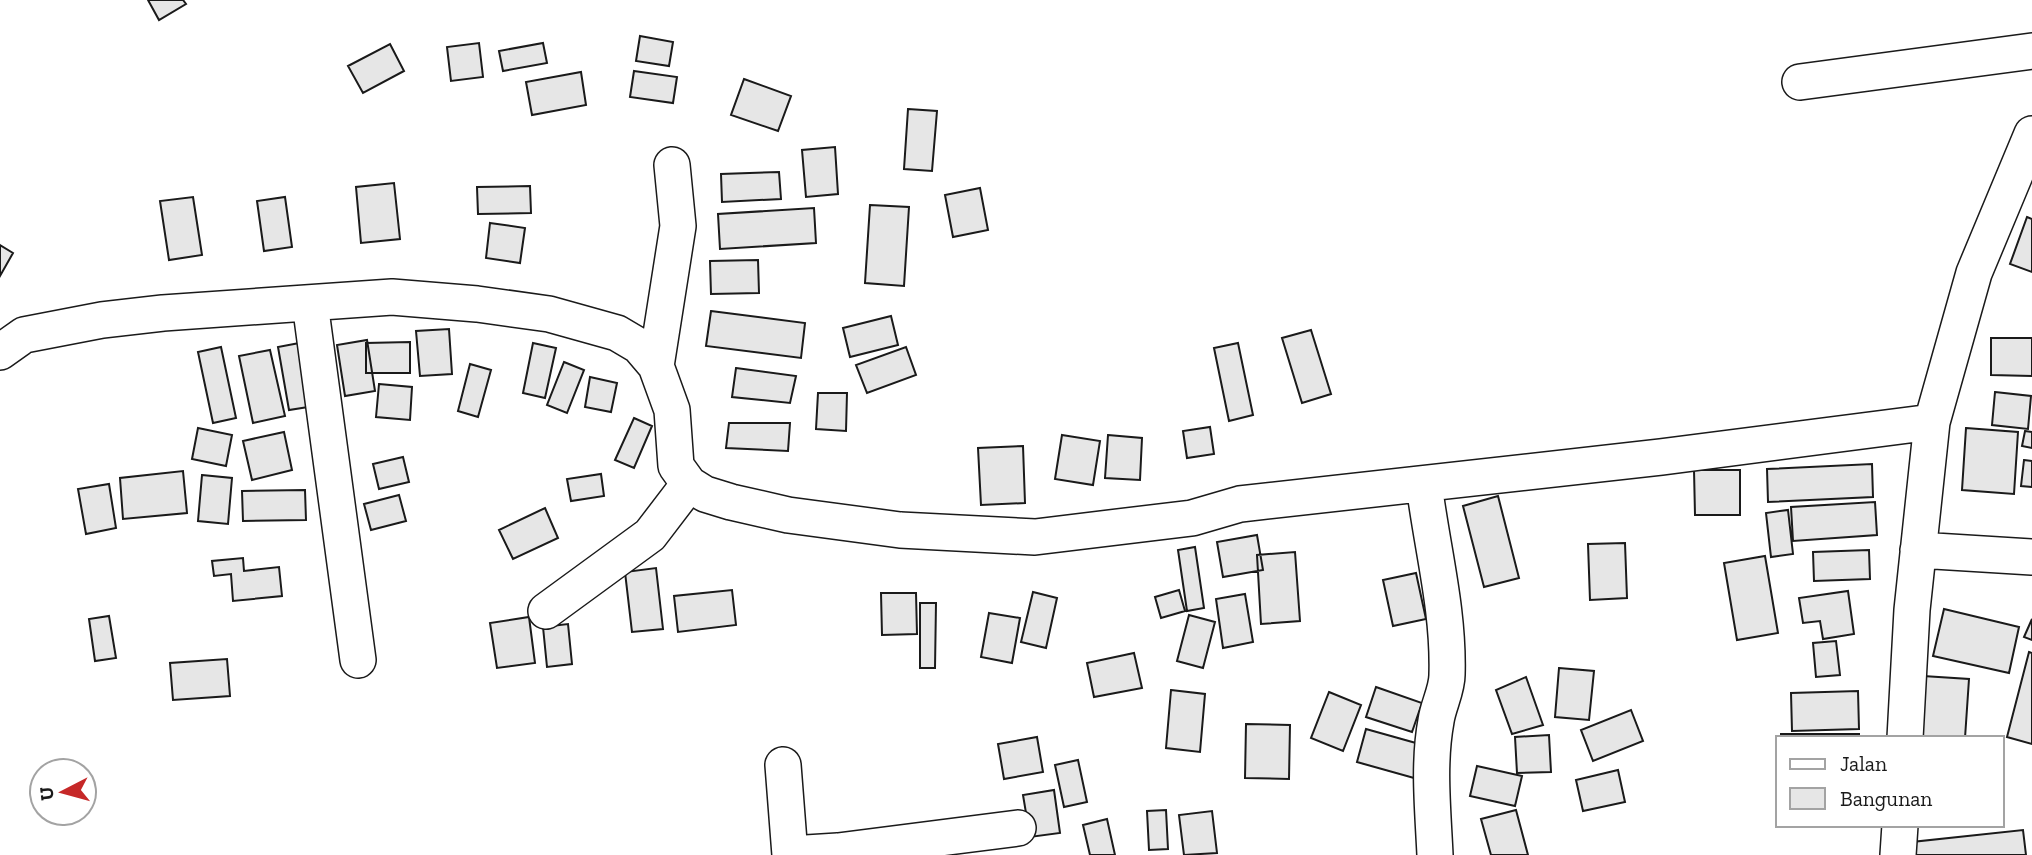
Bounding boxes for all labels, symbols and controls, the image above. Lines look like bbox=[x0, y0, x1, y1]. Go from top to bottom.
legend bbox=[1776, 736, 2004, 827]
text: Jalan bbox=[1840, 751, 1887, 776]
north arrow bbox=[28, 757, 98, 827]
text: U bbox=[34, 785, 59, 802]
text: Bangunan bbox=[1840, 786, 1932, 811]

